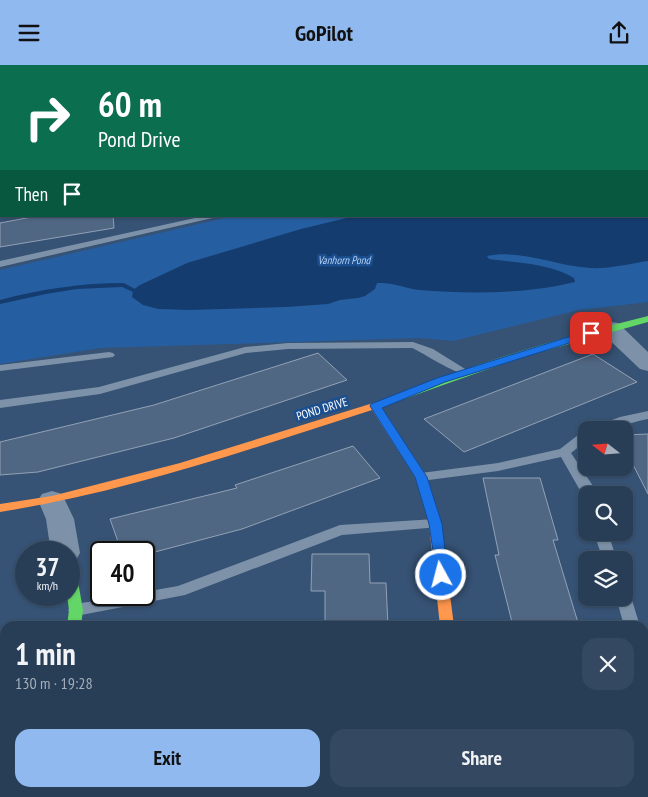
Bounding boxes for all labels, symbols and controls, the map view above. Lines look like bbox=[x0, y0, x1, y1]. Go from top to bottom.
icon: menu bbox=[15, 19, 43, 47]
text: GoPilot bbox=[295, 19, 353, 47]
icon: share bbox=[605, 19, 633, 47]
text: 60 m bbox=[98, 81, 162, 127]
icon: right bbox=[15, 85, 80, 150]
text: Pond Drive bbox=[98, 125, 181, 153]
icon: arrive bbox=[58, 180, 86, 208]
text: Then bbox=[15, 182, 48, 206]
water label: Vanhorn Pond bbox=[318, 253, 373, 267]
pin bbox=[570, 312, 612, 354]
icon: arrive bbox=[577, 319, 605, 347]
street label: POND DRIVE bbox=[294, 394, 349, 423]
north arrow bbox=[578, 421, 632, 476]
map controls bbox=[578, 421, 633, 606]
button: search bbox=[578, 486, 633, 541]
speed limit sign: 40 bbox=[90, 541, 155, 606]
position arrow bbox=[414, 548, 466, 600]
text: 37 bbox=[36, 551, 59, 583]
button: layers bbox=[578, 551, 633, 606]
text: km/h bbox=[37, 578, 58, 593]
text: 1 min bbox=[15, 634, 76, 673]
button: close bbox=[582, 638, 634, 690]
text: 130 m · 19:28 bbox=[15, 673, 93, 693]
button: Exit bbox=[15, 729, 320, 787]
button: Share bbox=[330, 729, 634, 787]

